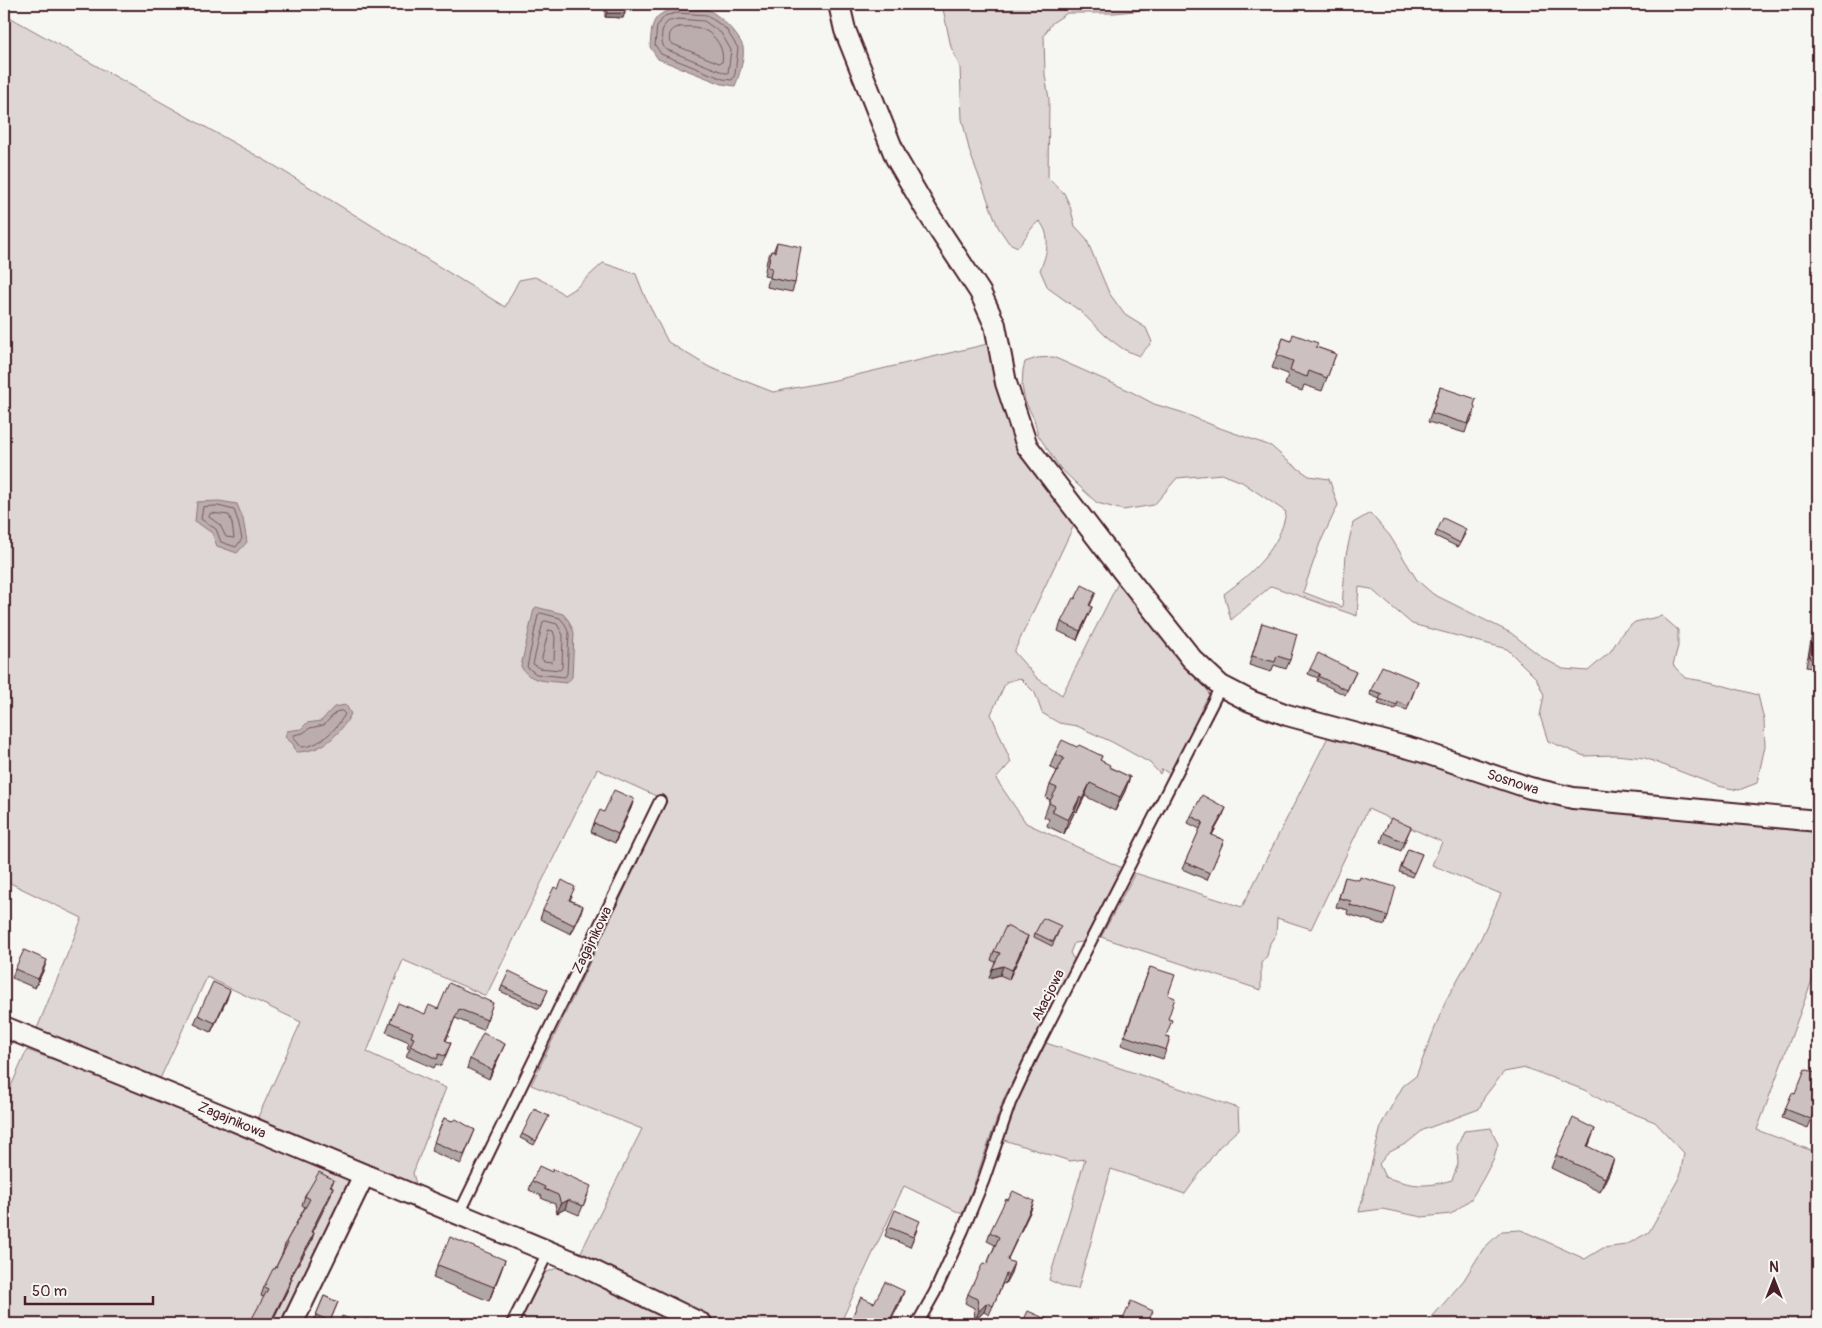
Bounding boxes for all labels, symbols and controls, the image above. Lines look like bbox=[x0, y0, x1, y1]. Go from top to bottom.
street label: Sosnowa bbox=[1485, 766, 1541, 798]
street label: Zagajnikowa bbox=[568, 904, 616, 976]
street label: Akacjowa bbox=[1028, 967, 1068, 1023]
street label: Zagajnikowa bbox=[195, 1098, 269, 1142]
north arrow bbox=[1750, 1256, 1800, 1306]
text: N bbox=[1769, 1259, 1779, 1276]
scale bar bbox=[25, 1273, 152, 1305]
text: 50 m bbox=[32, 1282, 67, 1301]

